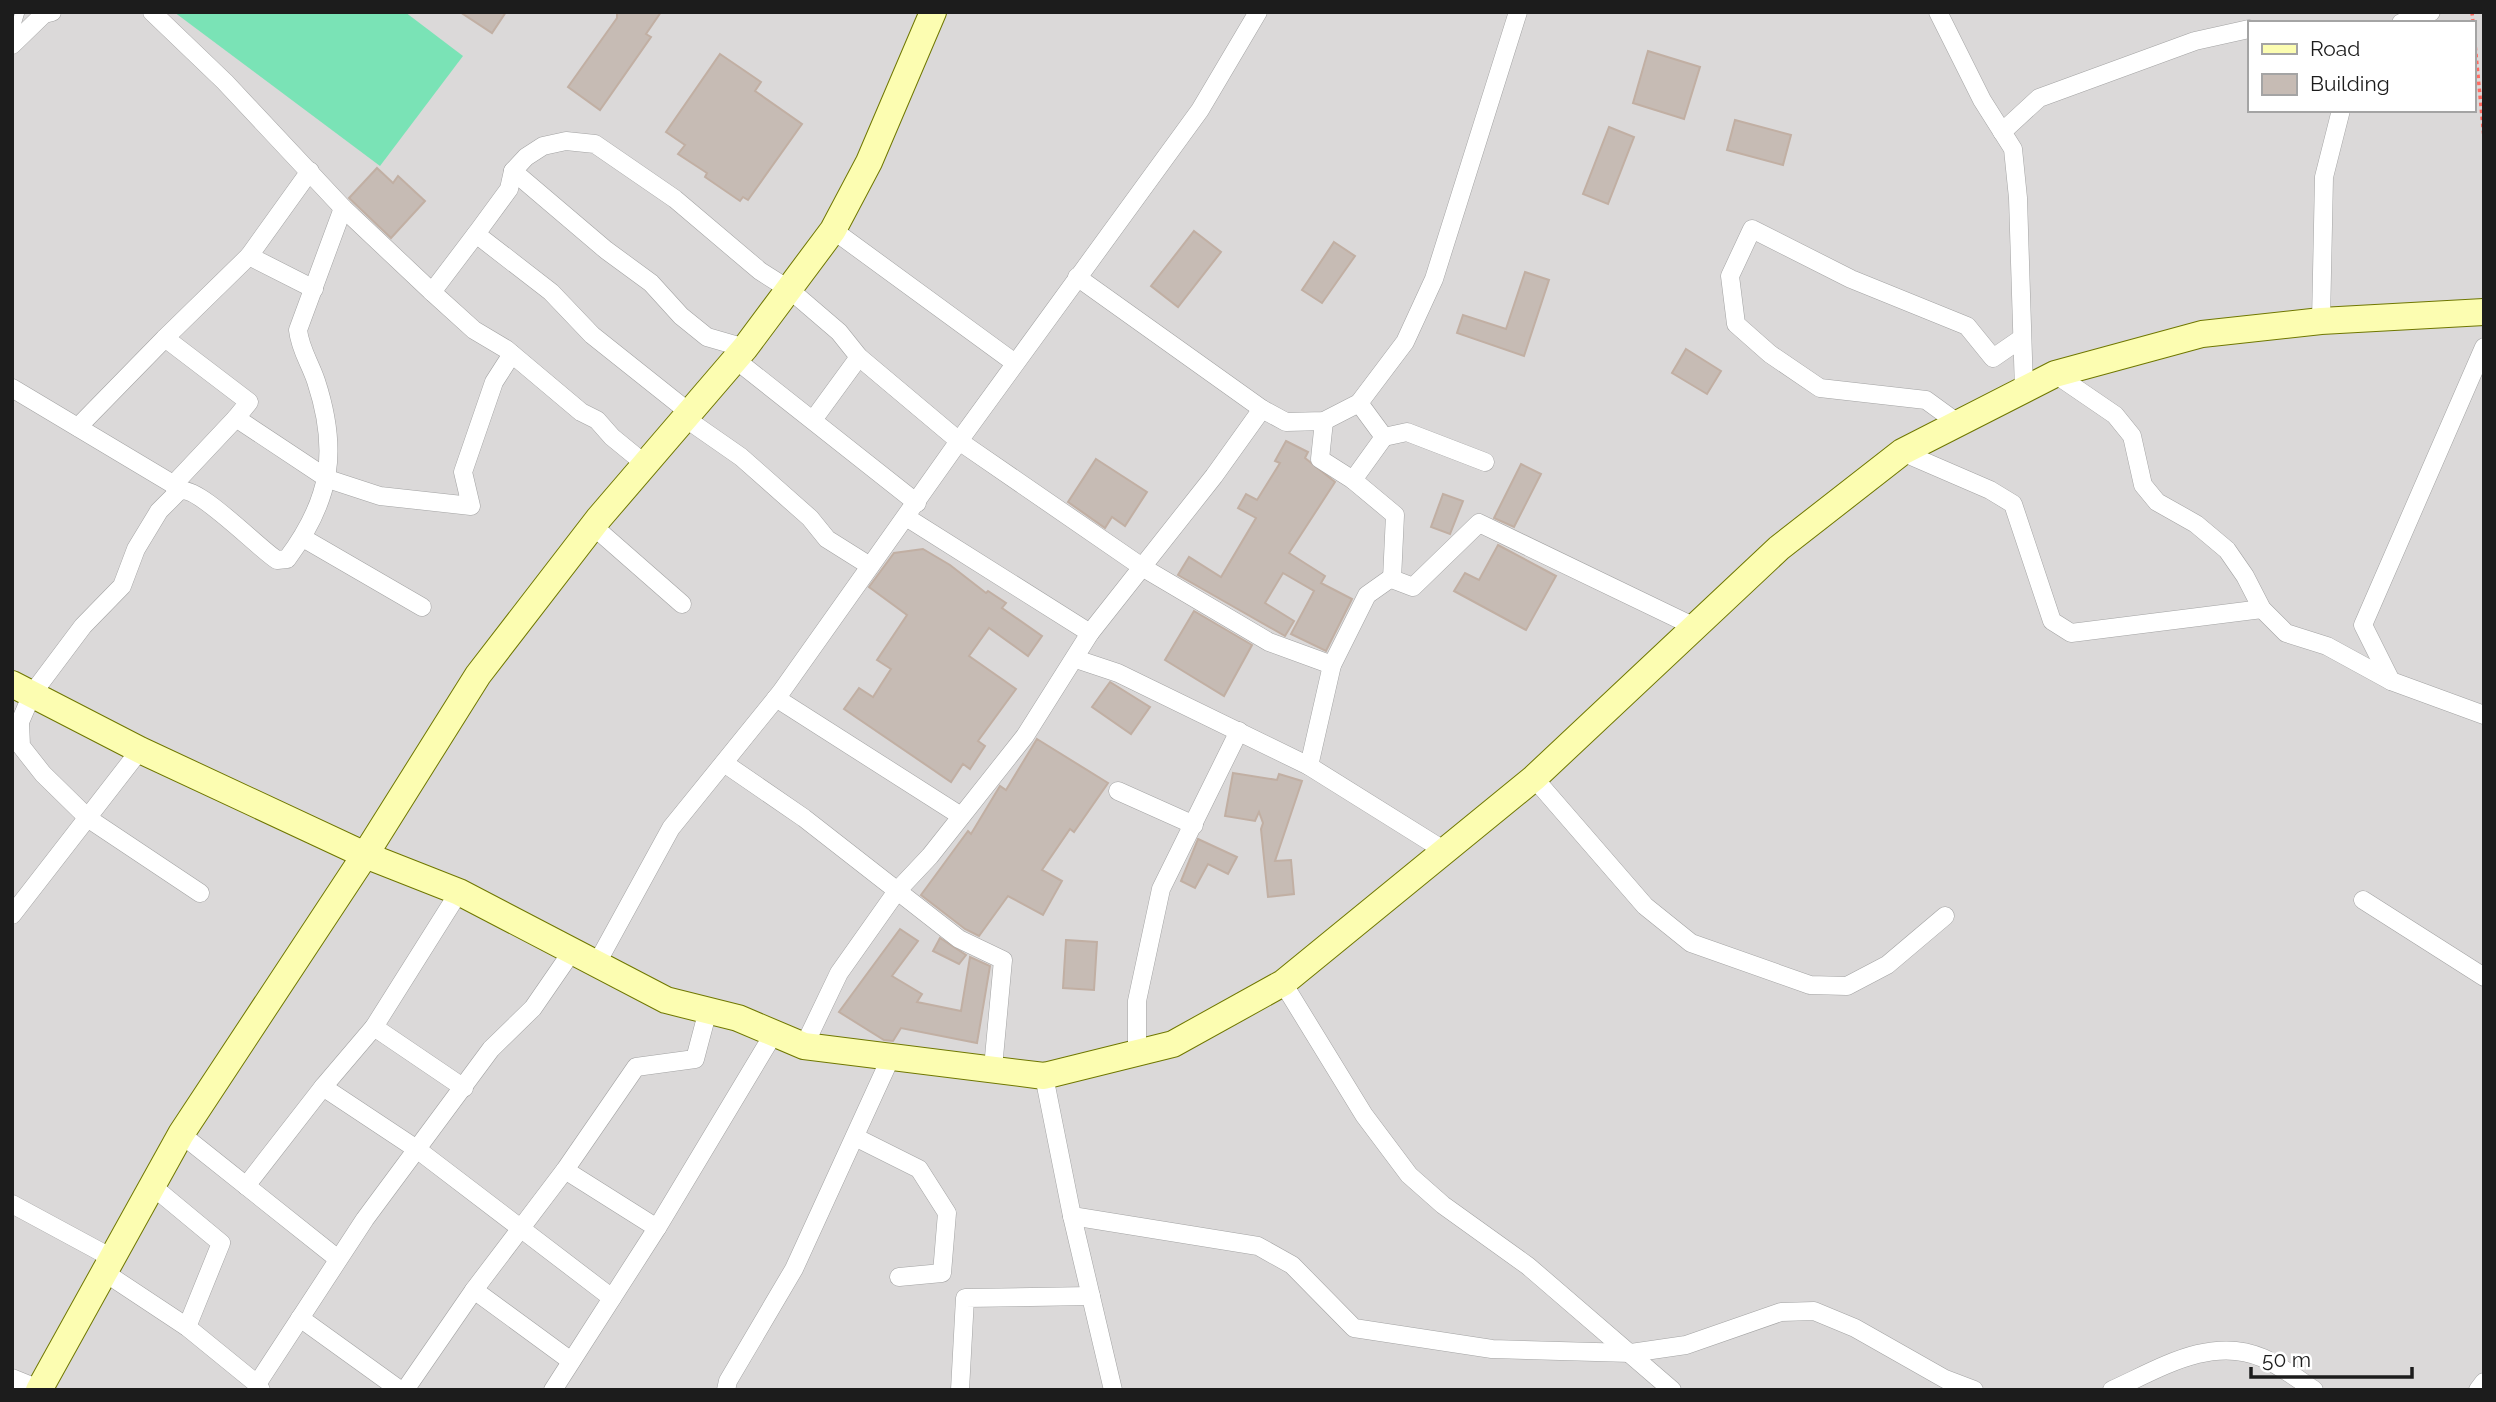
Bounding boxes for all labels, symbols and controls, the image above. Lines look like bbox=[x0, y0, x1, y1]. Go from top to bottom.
legend bbox=[2248, 21, 2475, 112]
text: Road bbox=[2310, 36, 2360, 61]
text: Building bbox=[2310, 71, 2390, 96]
scale bar bbox=[2251, 1336, 2412, 1380]
text: 50 m bbox=[2262, 1347, 2311, 1372]

